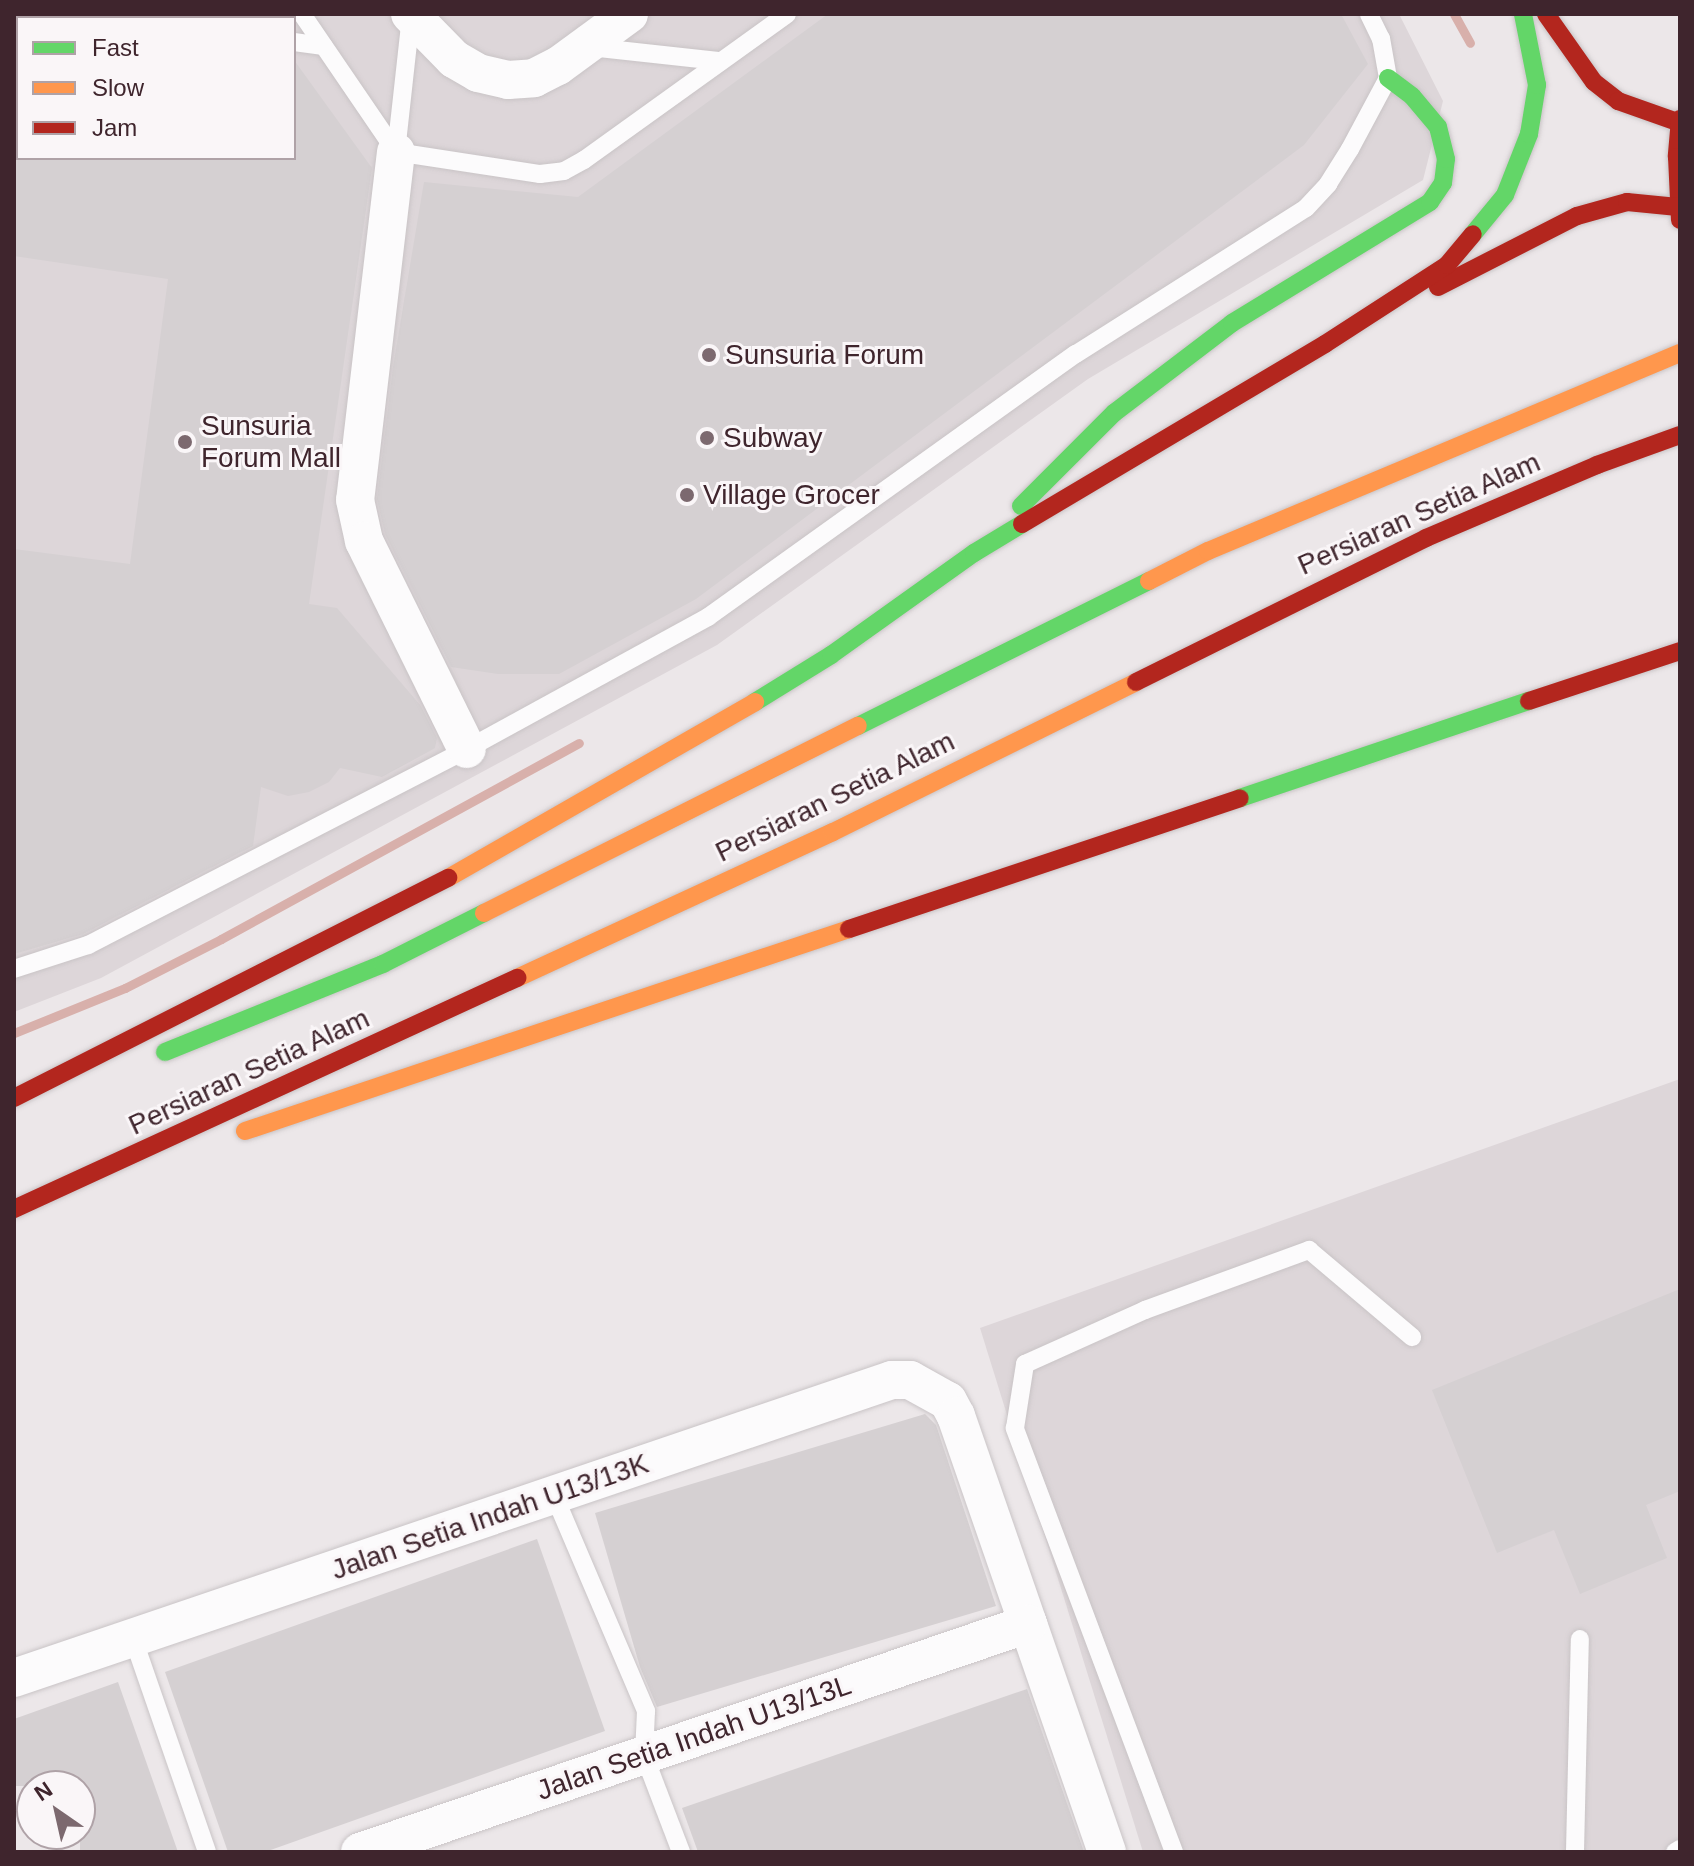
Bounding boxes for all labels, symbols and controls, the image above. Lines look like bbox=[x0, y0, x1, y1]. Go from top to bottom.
legend bbox=[16, 16, 296, 160]
text: Fast bbox=[92, 34, 139, 61]
text: Slow bbox=[92, 74, 144, 101]
text: Jam bbox=[92, 114, 137, 141]
place label: Sunsuria Forum bbox=[725, 338, 924, 372]
marker: Sunsuria Forum bbox=[700, 346, 718, 364]
place label: Sunsuria Forum Mall bbox=[201, 409, 341, 475]
place label: Subway bbox=[723, 421, 823, 455]
marker: Subway bbox=[698, 429, 716, 447]
marker: Sunsuria Forum Mall bbox=[176, 433, 194, 451]
street label: Persiaran Setia Alam bbox=[1292, 445, 1546, 583]
place label: Village Grocer bbox=[703, 478, 880, 512]
marker: Village Grocer bbox=[678, 486, 696, 504]
street label: Persiaran Setia Alam bbox=[709, 724, 961, 870]
street label: Persiaran Setia Alam bbox=[123, 1001, 375, 1143]
street label: Jalan Setia Indah U13/13K bbox=[327, 1447, 653, 1587]
street label: Jalan Setia Indah U13/13L bbox=[533, 1668, 855, 1808]
north arrow bbox=[16, 1770, 96, 1850]
text: N bbox=[30, 1777, 57, 1806]

